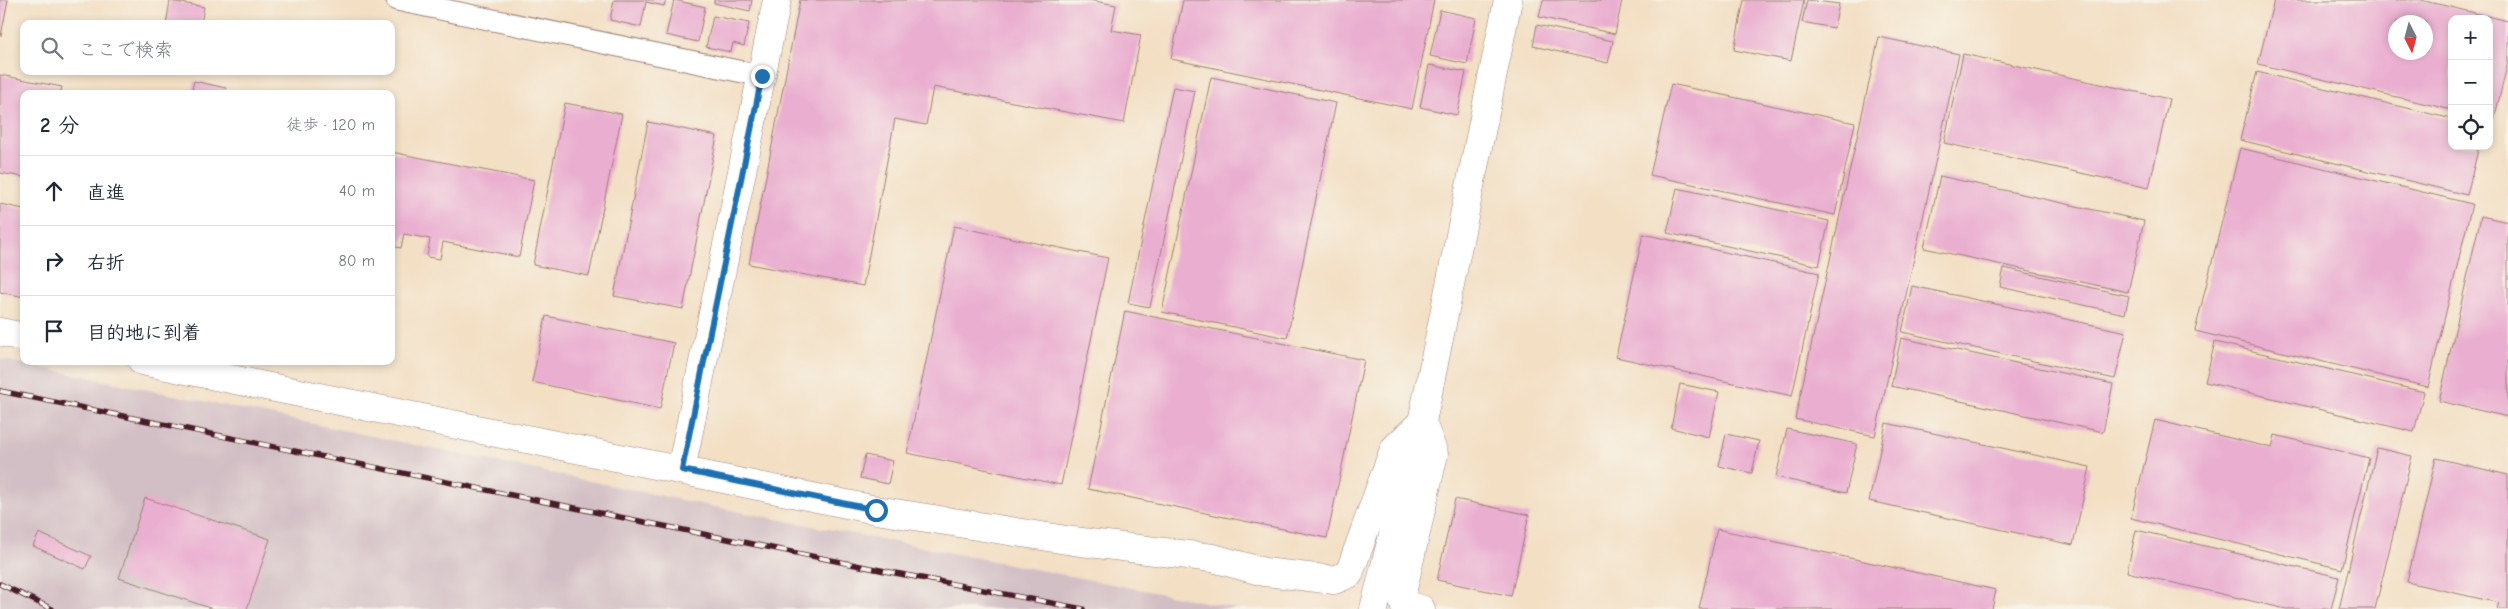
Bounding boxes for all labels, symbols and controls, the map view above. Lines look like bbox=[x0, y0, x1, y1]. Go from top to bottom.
north arrow bbox=[2388, 15, 2433, 60]
map controls bbox=[2448, 15, 2493, 150]
button: + bbox=[2448, 15, 2493, 60]
search box bbox=[20, 20, 395, 75]
icon: search bbox=[38, 34, 66, 62]
text: ここで検索 bbox=[78, 39, 173, 61]
button: − bbox=[2448, 60, 2493, 105]
route end bbox=[751, 65, 774, 88]
button: locate bbox=[2448, 105, 2493, 150]
text: 2 分 bbox=[40, 113, 79, 137]
text: 徒歩 · 120 m bbox=[286, 116, 375, 134]
icon: ahead bbox=[40, 177, 68, 205]
text: 直進 bbox=[87, 182, 125, 204]
text: 40 m bbox=[339, 182, 375, 200]
icon: right bbox=[40, 247, 68, 275]
text: 右折 bbox=[87, 252, 125, 274]
text: 80 m bbox=[338, 252, 375, 270]
icon: arrive bbox=[40, 317, 68, 345]
text: 目的地に到着 bbox=[87, 322, 201, 344]
route start bbox=[865, 499, 888, 522]

